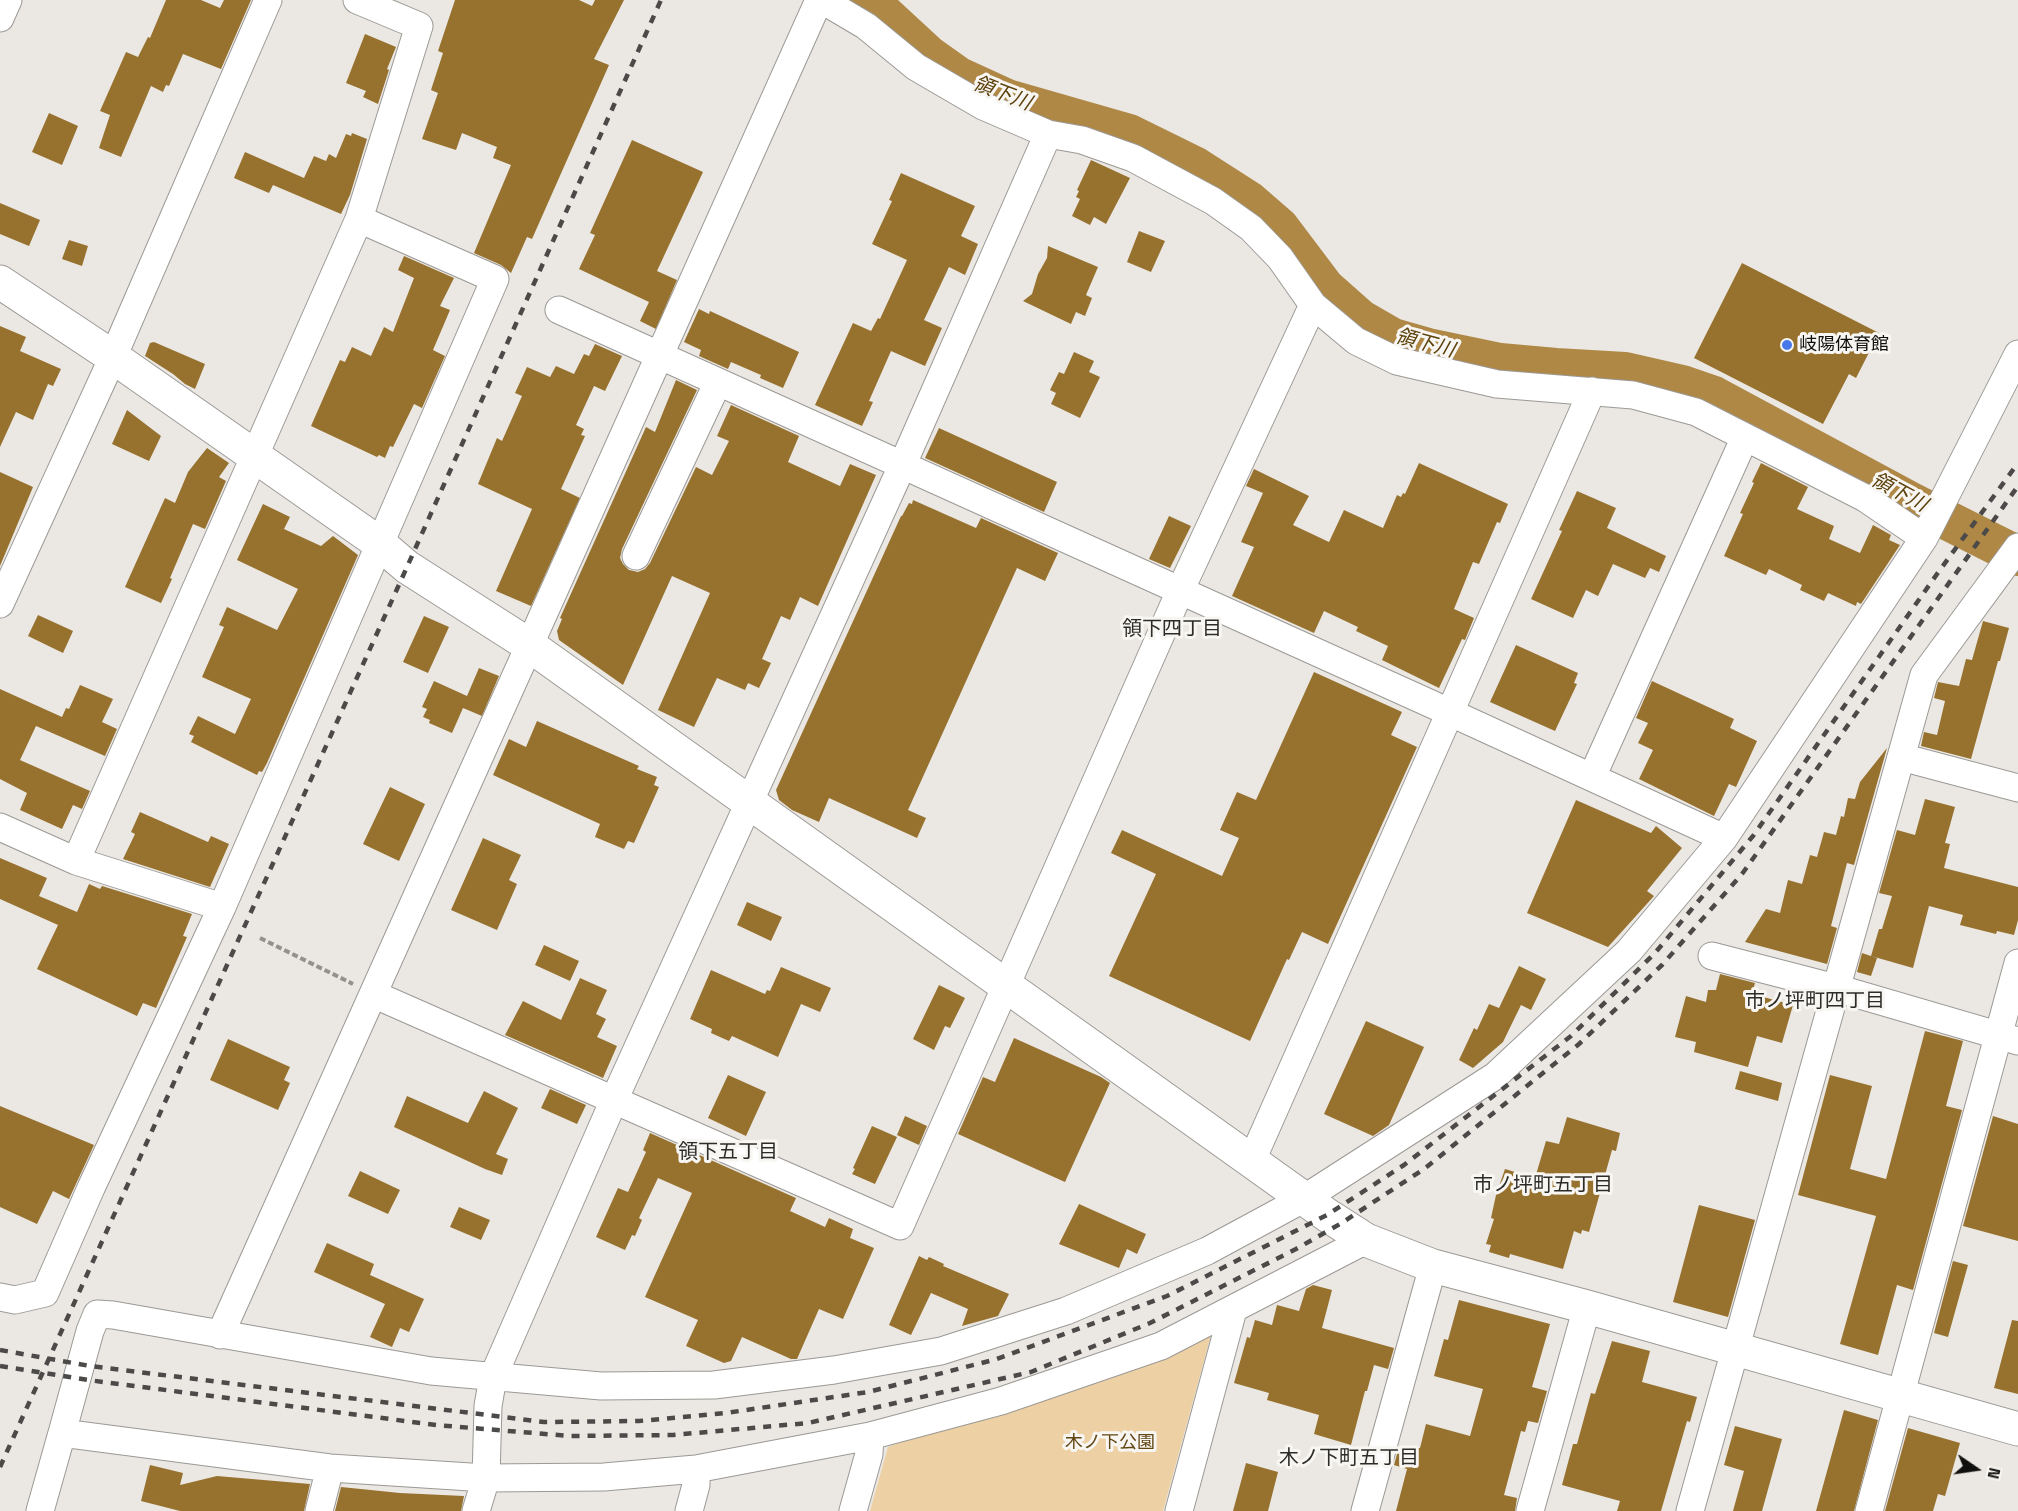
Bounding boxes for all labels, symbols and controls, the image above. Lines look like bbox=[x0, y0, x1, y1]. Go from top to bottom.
water label: 領下川 bbox=[970, 72, 1034, 116]
water label: 領下川 bbox=[1393, 325, 1457, 363]
place label: 岐陽体育館 bbox=[1799, 334, 1889, 356]
marker: 岐陽体育館 bbox=[1780, 338, 1794, 352]
water label: 領下川 bbox=[1867, 468, 1931, 518]
district label: 領下四丁目 bbox=[1122, 618, 1222, 642]
district label: 市ノ坪町四丁目 bbox=[1745, 990, 1885, 1014]
district label: 領下五丁目 bbox=[678, 1141, 778, 1165]
district label: 市ノ坪町五丁目 bbox=[1473, 1174, 1613, 1198]
park label: 木ノ下公園 bbox=[1065, 1432, 1155, 1454]
north arrow bbox=[1946, 1439, 2006, 1499]
district label: 木ノ下町五丁目 bbox=[1279, 1447, 1419, 1471]
text: N bbox=[1983, 1466, 2005, 1481]

